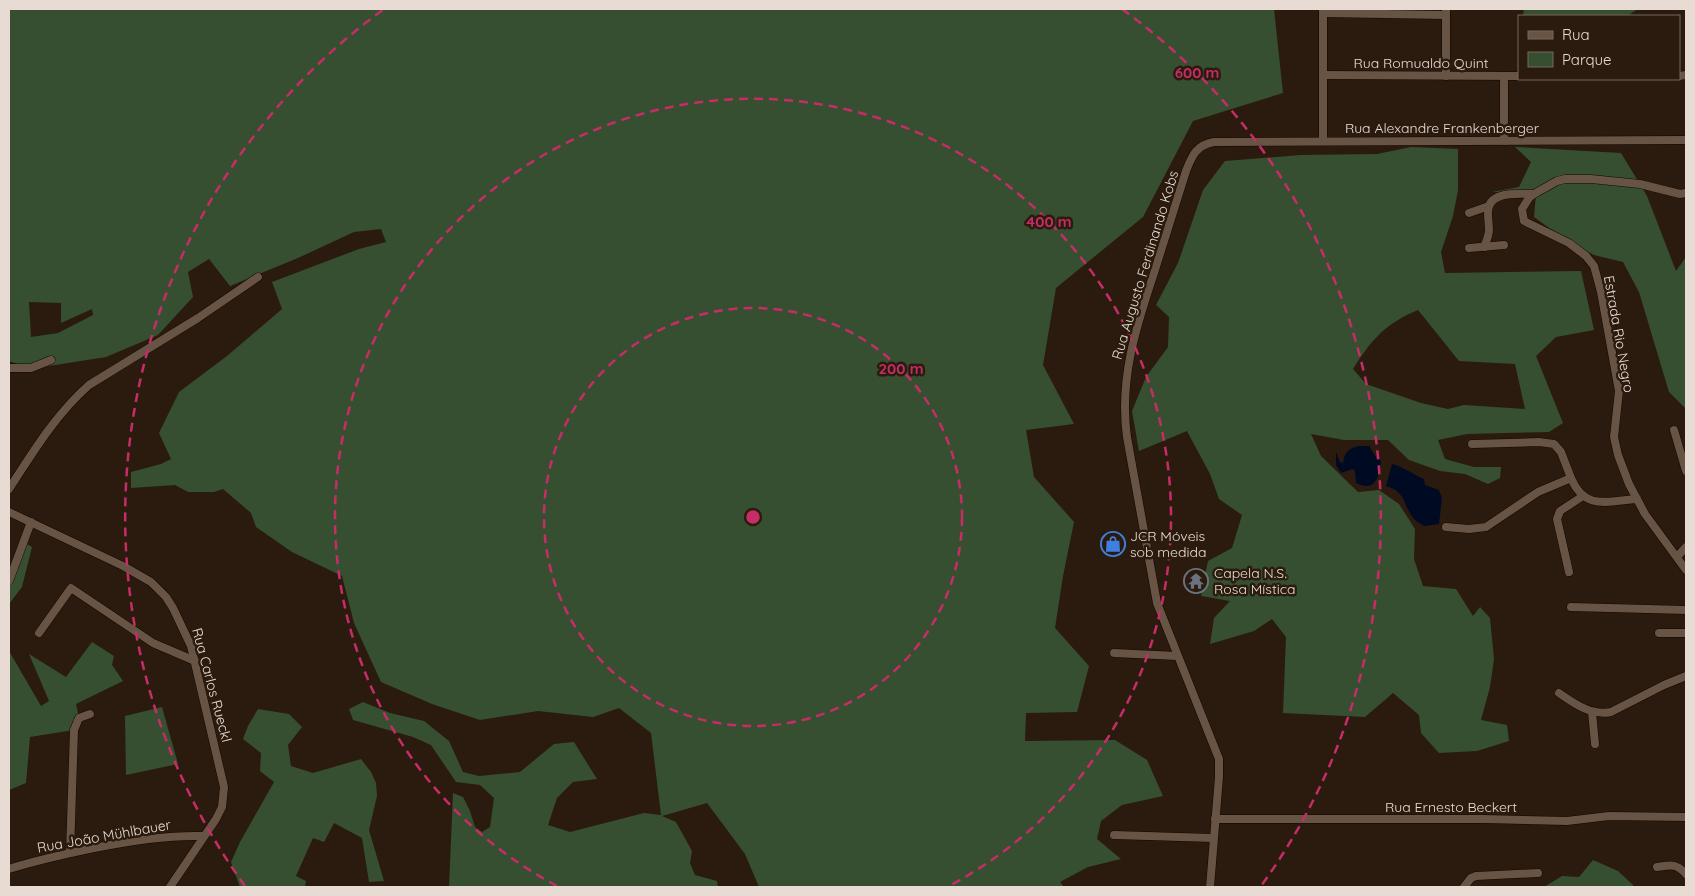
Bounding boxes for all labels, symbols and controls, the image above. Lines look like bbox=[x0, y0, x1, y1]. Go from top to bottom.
legend bbox=[1518, 15, 1680, 80]
text: Rua bbox=[1562, 25, 1590, 44]
text: Parque bbox=[1562, 50, 1612, 69]
street label: Rua Romualdo Quint bbox=[1354, 54, 1489, 72]
text: 600 m bbox=[1175, 63, 1219, 82]
street label: Rua Alexandre Frankenberger bbox=[1345, 119, 1540, 137]
street label: Rua Augusto Ferdinando Kobs bbox=[1108, 168, 1182, 362]
text: 400 m bbox=[1026, 212, 1072, 231]
street label: Estrada Rio Negro bbox=[1600, 274, 1638, 394]
text: 200 m bbox=[879, 359, 924, 378]
centre of rings bbox=[744, 508, 762, 526]
place label: JCR Móveis sob medida bbox=[1130, 527, 1206, 561]
shop icon: JCR Móveis sob medida bbox=[1100, 531, 1126, 557]
place label: Capela N.S. Rosa Mística bbox=[1214, 564, 1295, 598]
temple icon: Capela N.S. Rosa Mística bbox=[1183, 568, 1209, 594]
street label: Rua Carlos Rueckl bbox=[188, 626, 236, 744]
street label: Rua Ernesto Beckert bbox=[1385, 798, 1517, 816]
street label: Rua João Mühlbauer bbox=[36, 815, 173, 857]

